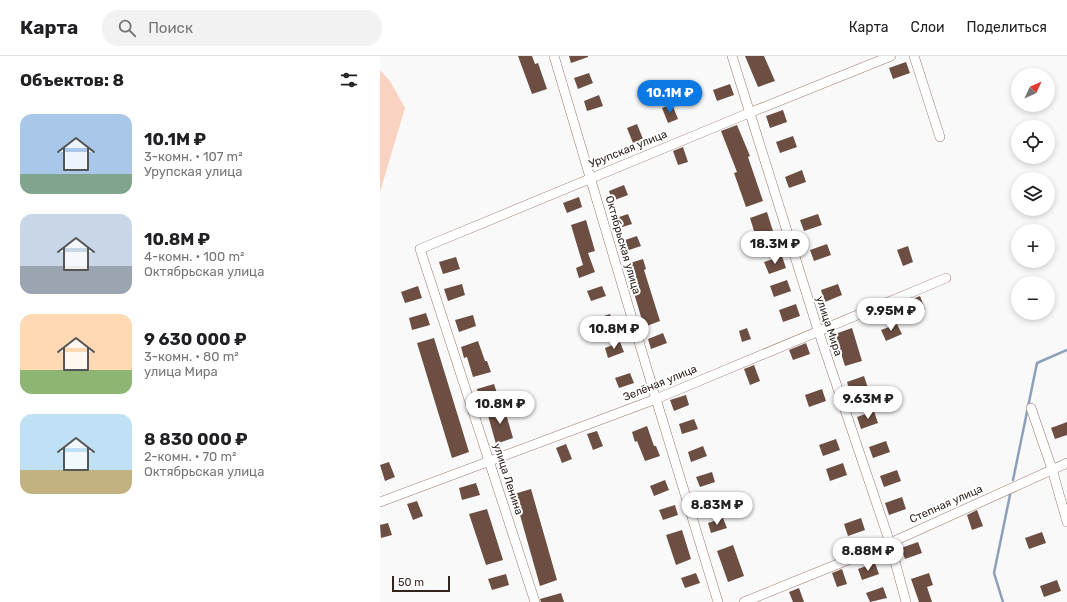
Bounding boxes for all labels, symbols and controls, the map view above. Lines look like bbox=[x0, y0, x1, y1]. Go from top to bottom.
search box bbox=[102, 10, 382, 46]
text: Карта bbox=[20, 16, 78, 39]
icon: search bbox=[116, 17, 138, 39]
text: Поиск bbox=[148, 19, 193, 37]
text: Карта bbox=[849, 19, 889, 36]
text: Слои bbox=[911, 19, 945, 36]
text: Поделиться bbox=[967, 19, 1047, 36]
north arrow bbox=[1011, 68, 1055, 112]
map controls bbox=[1011, 68, 1055, 320]
icon: filters bbox=[338, 69, 360, 91]
text: Объектов: 8 bbox=[20, 70, 124, 90]
pin: 10.1M ₽ bbox=[633, 80, 707, 114]
text: 10.1M ₽ bbox=[646, 85, 694, 100]
button: locate bbox=[1011, 120, 1055, 164]
street label: Урупская улица bbox=[587, 127, 669, 171]
text: 10.1M ₽ bbox=[144, 129, 206, 149]
icon: home bbox=[52, 130, 100, 178]
text: 3-комн. · 107 m² bbox=[144, 149, 243, 164]
text: Урупская улица bbox=[144, 164, 242, 179]
button: layers bbox=[1011, 172, 1055, 216]
street label: Октябрьская улица bbox=[603, 194, 643, 296]
button: + bbox=[1011, 224, 1055, 268]
text: 10.8M ₽ bbox=[144, 229, 210, 249]
icon: home bbox=[52, 230, 100, 278]
pin: 18.3M ₽ bbox=[738, 231, 812, 265]
text: 18.3M ₽ bbox=[750, 236, 800, 251]
text: 4-комн. · 100 m² bbox=[144, 249, 244, 264]
text: Октябрьская улица bbox=[144, 264, 264, 279]
button: − bbox=[1011, 276, 1055, 320]
street label: улица Мира bbox=[813, 294, 845, 358]
pin: 9.95M ₽ bbox=[854, 298, 928, 332]
text: 9.95M ₽ bbox=[866, 303, 916, 318]
pin: 10.8M ₽ bbox=[577, 316, 651, 350]
text: 10.8M ₽ bbox=[589, 321, 639, 336]
text: 9 630 000 ₽ bbox=[144, 329, 247, 349]
icon: home bbox=[52, 330, 100, 378]
text: 3-комн. · 80 m² bbox=[144, 349, 239, 364]
street label: Зелёная улица bbox=[621, 362, 699, 404]
text: улица Мира bbox=[144, 364, 218, 379]
pin: 9.63M ₽ bbox=[831, 386, 905, 420]
pin: 10.8M ₽ bbox=[463, 391, 537, 425]
text: 9.63M ₽ bbox=[842, 391, 894, 406]
text: 10.8M ₽ bbox=[475, 396, 525, 411]
text: 8 830 000 ₽ bbox=[144, 429, 248, 449]
icon: home bbox=[52, 430, 100, 478]
street label: улица Ленина bbox=[490, 442, 526, 516]
text: 2-комн. · 70 m² bbox=[144, 449, 237, 464]
text: Октябрьская улица bbox=[144, 464, 264, 479]
street label: Степная улица bbox=[907, 482, 985, 526]
pin: 8.83M ₽ bbox=[680, 492, 754, 526]
text: 8.83M ₽ bbox=[691, 497, 743, 512]
pin: 8.88M ₽ bbox=[831, 538, 905, 572]
text: 8.88M ₽ bbox=[842, 543, 894, 558]
scale bar bbox=[392, 574, 450, 593]
text: 50 m bbox=[398, 576, 424, 589]

